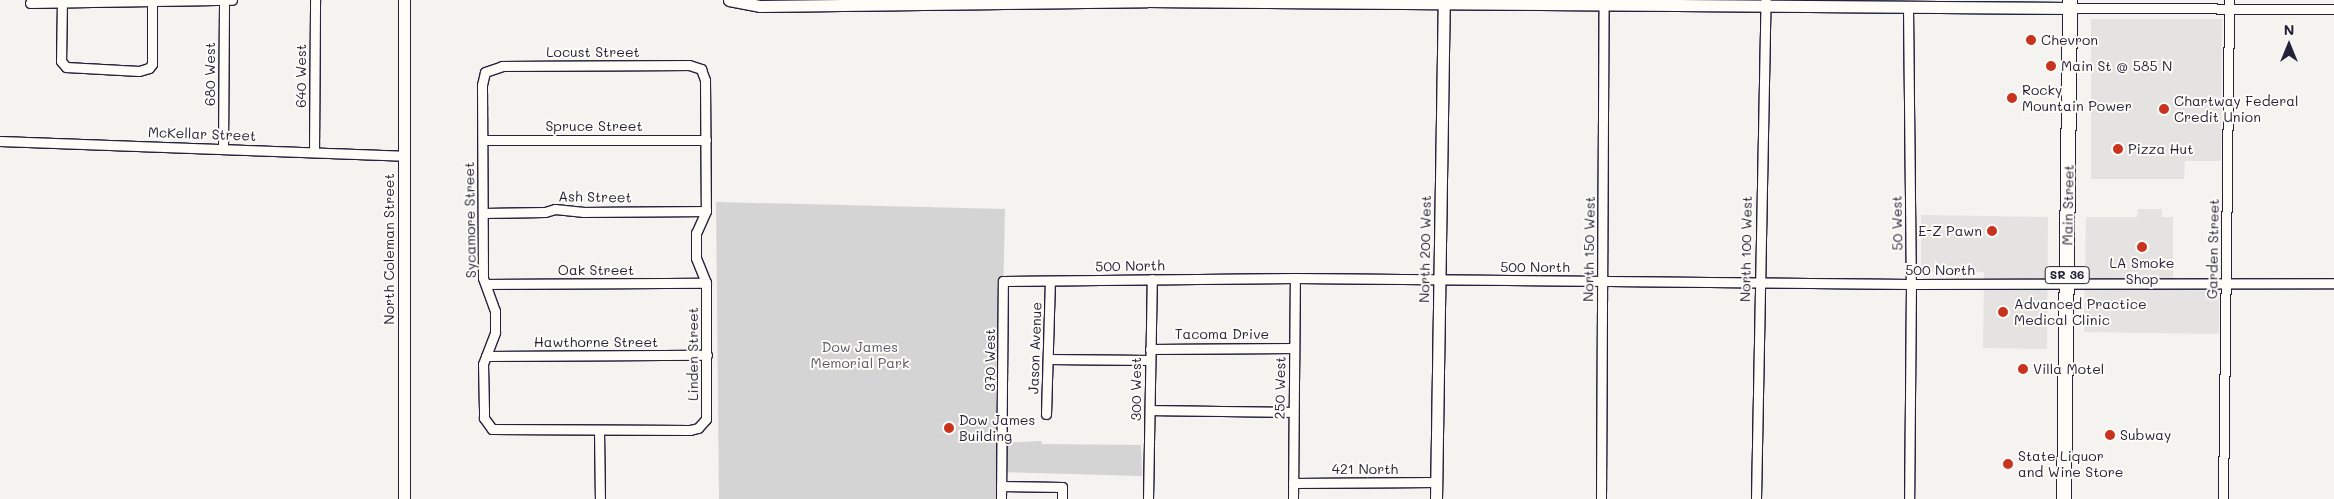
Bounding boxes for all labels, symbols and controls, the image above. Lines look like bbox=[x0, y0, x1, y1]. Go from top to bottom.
north arrow bbox=[2264, 20, 2314, 70]
text: N bbox=[2284, 20, 2294, 39]
place label: Chevron bbox=[2041, 32, 2098, 48]
marker: Chevron bbox=[2025, 34, 2037, 46]
street label: 680 West bbox=[202, 42, 218, 106]
street label: 640 West bbox=[293, 44, 309, 108]
street label: Locust Street bbox=[546, 44, 640, 60]
place label: Main St @ 585 N bbox=[2061, 58, 2172, 74]
marker: Main St @ 585 N bbox=[2045, 60, 2057, 72]
place label: Rocky Mountain Power bbox=[2022, 82, 2132, 114]
marker: Rocky Mountain Power bbox=[2006, 92, 2018, 104]
place label: Chartway Federal Credit Union bbox=[2174, 93, 2298, 125]
marker: Chartway Federal Credit Union bbox=[2158, 103, 2170, 115]
street label: Spruce Street bbox=[545, 118, 643, 134]
street label: McKellar Street bbox=[148, 124, 256, 144]
place label: Pizza Hut bbox=[2128, 141, 2193, 157]
marker: Pizza Hut bbox=[2112, 143, 2124, 155]
street label: Sycamore Street bbox=[461, 162, 479, 278]
street label: Main Street bbox=[2059, 164, 2077, 246]
street label: North Coleman Street bbox=[381, 173, 397, 325]
street label: Ash Street bbox=[558, 188, 632, 206]
street label: North 200 West bbox=[1416, 195, 1434, 303]
street label: 50 West bbox=[1888, 195, 1906, 251]
street label: North 150 West bbox=[1580, 196, 1598, 302]
street label: North 100 West bbox=[1737, 196, 1755, 302]
street label: Garden Street bbox=[2204, 199, 2222, 299]
place label: E-Z Pawn bbox=[1918, 223, 1982, 239]
marker: E-Z Pawn bbox=[1986, 225, 1998, 237]
marker: LA Smoke Shop bbox=[2136, 241, 2148, 253]
place label: LA Smoke Shop bbox=[2110, 255, 2174, 288]
street label: 500 North bbox=[1095, 257, 1165, 275]
street label: 500 North bbox=[1500, 259, 1570, 275]
street label: Oak Street bbox=[558, 262, 634, 278]
street label: 500 North bbox=[1905, 262, 1975, 278]
road number: SR 36 bbox=[2044, 266, 2090, 284]
place label: Advanced Practice Medical Clinic bbox=[2014, 296, 2147, 328]
street label: Jason Avenue bbox=[1025, 302, 1045, 394]
marker: Advanced Practice Medical Clinic bbox=[1996, 305, 2010, 319]
street label: Linden Street bbox=[685, 307, 701, 401]
street label: Tacoma Drive bbox=[1175, 326, 1269, 342]
street label: 370 West bbox=[982, 328, 998, 392]
street label: Hawthorne Street bbox=[534, 334, 658, 350]
park label: Dow James Memorial Park bbox=[810, 339, 910, 372]
street label: 250 West bbox=[1271, 356, 1289, 420]
street label: 300 West bbox=[1128, 357, 1144, 421]
place label: Villa Motel bbox=[2033, 361, 2104, 377]
marker: Villa Motel bbox=[2017, 363, 2029, 375]
place label: Dow James Building bbox=[959, 412, 1035, 444]
marker: Dow James Building bbox=[943, 422, 955, 434]
place label: Subway bbox=[2120, 427, 2171, 443]
marker: Subway bbox=[2104, 429, 2116, 441]
place label: State Liquor and Wine Store bbox=[2018, 448, 2123, 481]
marker: State Liquor and Wine Store bbox=[2002, 458, 2014, 470]
street label: 421 North bbox=[1332, 461, 1398, 477]

